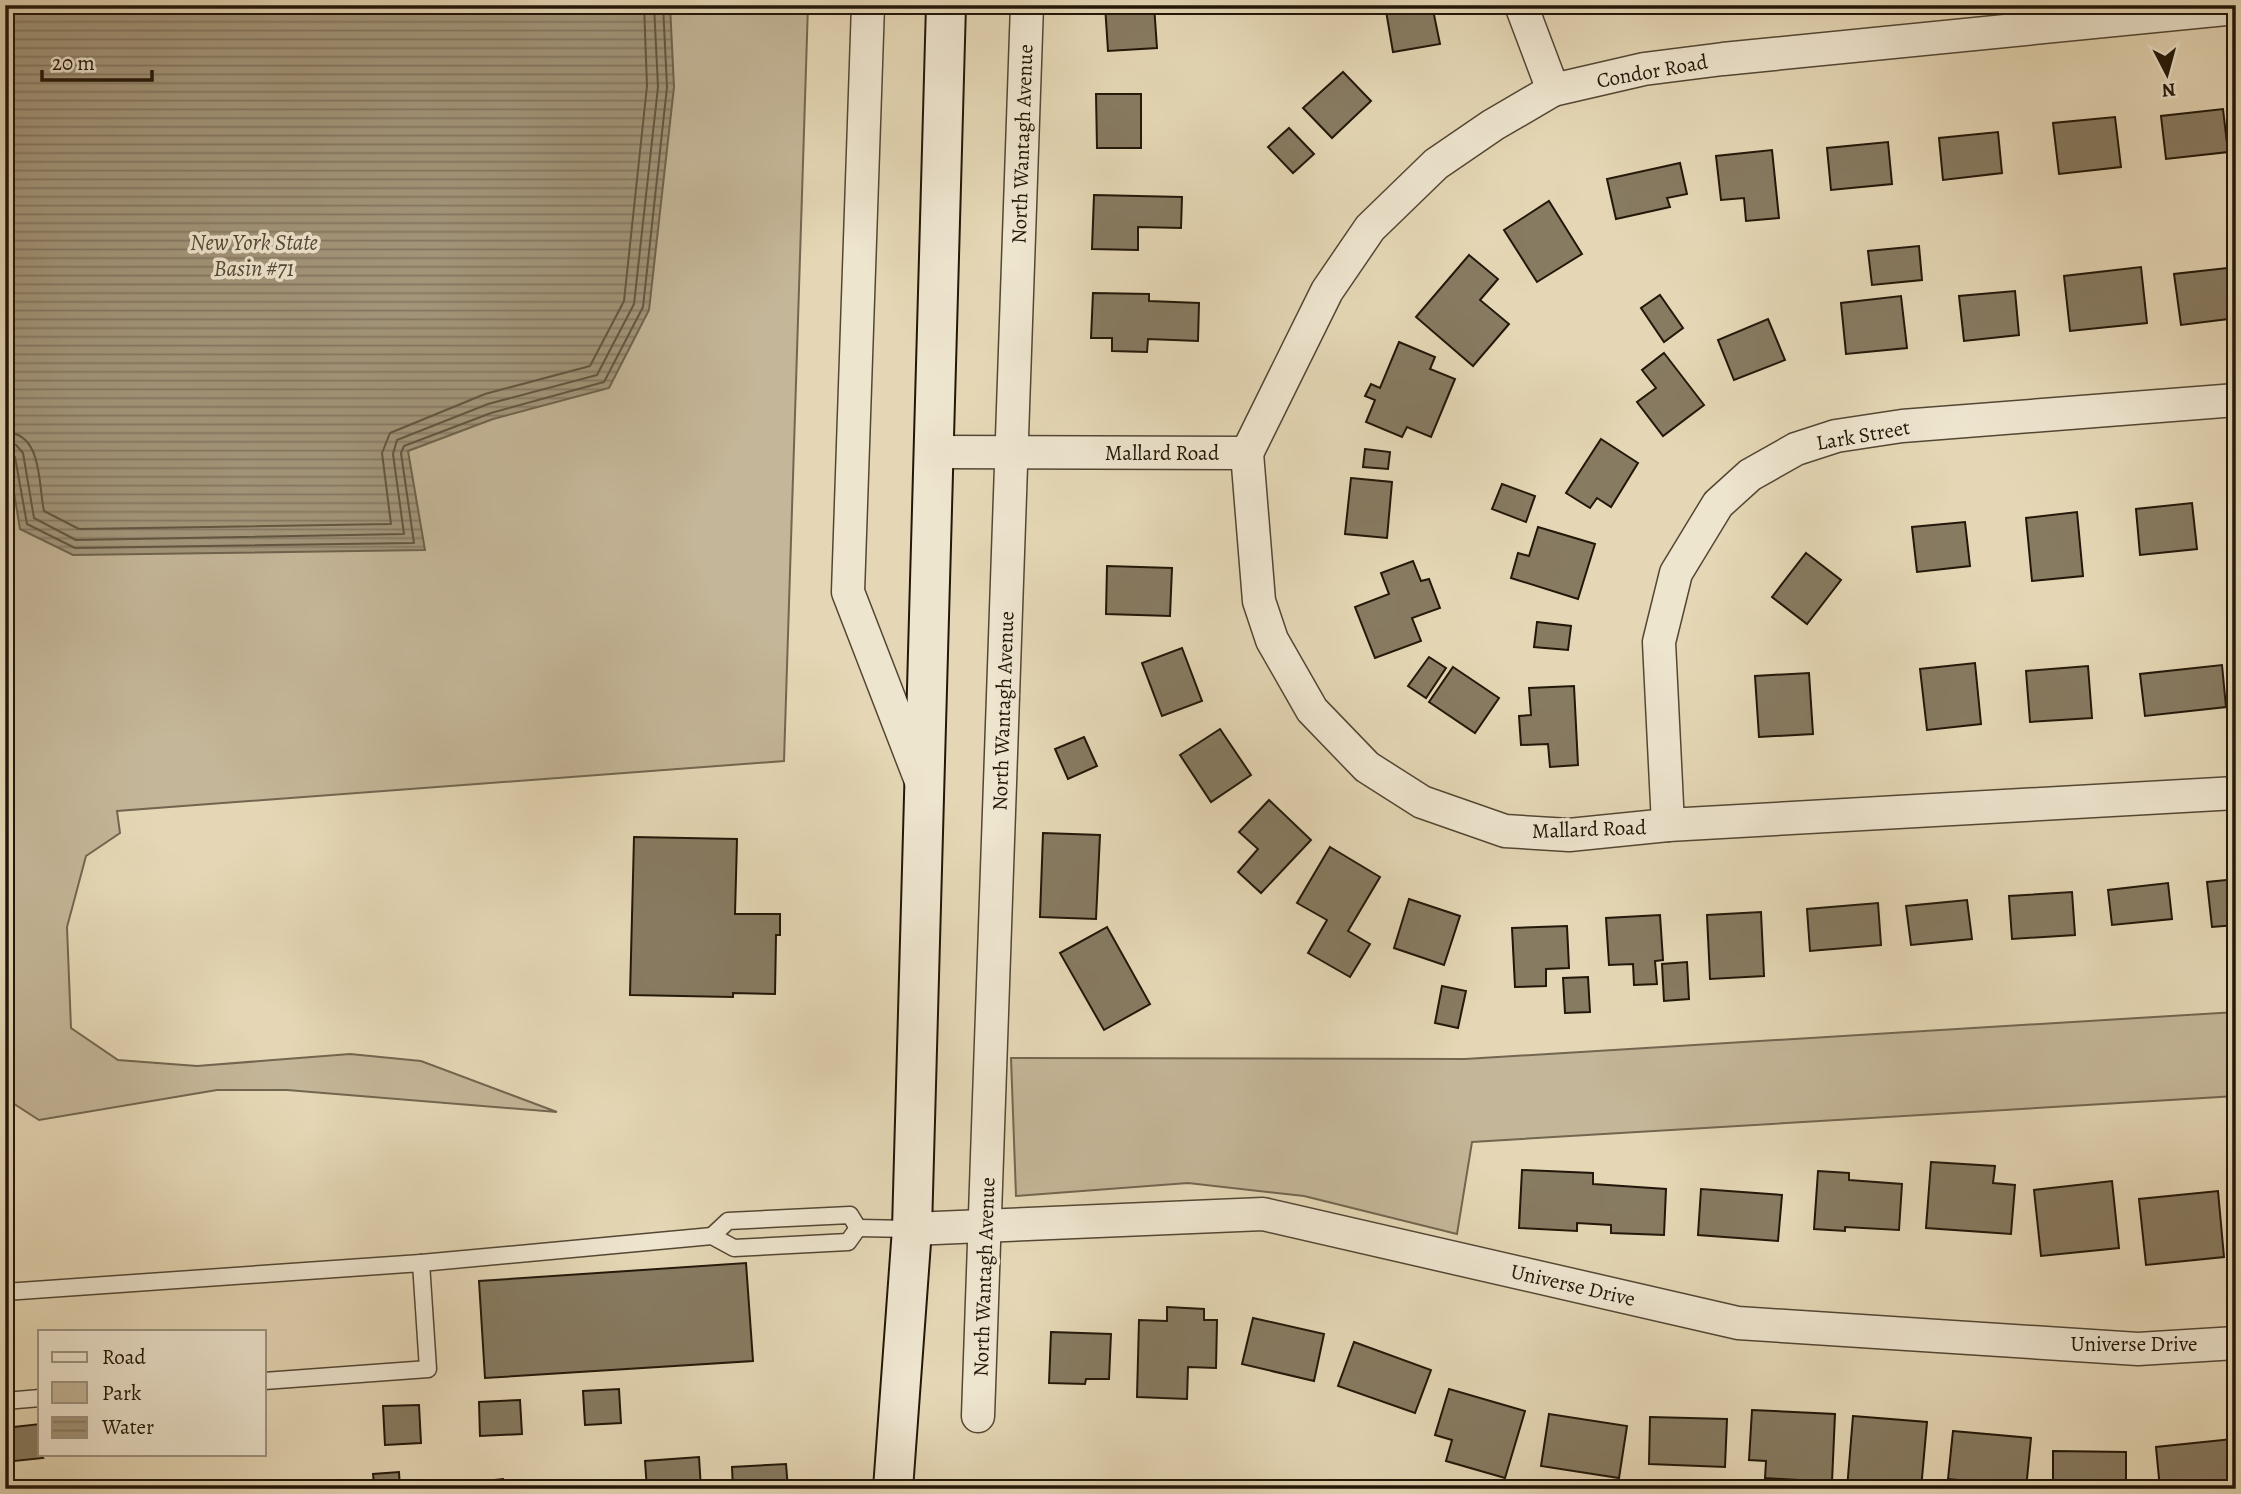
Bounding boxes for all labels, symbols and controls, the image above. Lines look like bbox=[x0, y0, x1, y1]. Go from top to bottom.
scale bar bbox=[42, 38, 152, 82]
north arrow bbox=[2132, 38, 2202, 108]
street label: North Wantagh Avenue bbox=[1005, 44, 1039, 244]
street label: Condor Road bbox=[1594, 47, 1710, 95]
text: 20 m bbox=[52, 49, 95, 77]
text: N bbox=[2160, 76, 2177, 104]
water label: New York State Basin #71 bbox=[190, 227, 318, 284]
street label: Lark Street bbox=[1814, 413, 1912, 457]
street label: Mallard Road bbox=[1105, 439, 1220, 467]
street label: North Wantagh Avenue bbox=[986, 611, 1020, 811]
street label: Mallard Road bbox=[1531, 813, 1647, 845]
street label: North Wantagh Avenue bbox=[967, 1177, 1001, 1377]
street label: Universe Drive bbox=[1508, 1257, 1638, 1313]
legend bbox=[38, 1330, 266, 1456]
street label: Universe Drive bbox=[2071, 1330, 2197, 1358]
text: Road bbox=[102, 1343, 146, 1371]
text: Park bbox=[102, 1379, 142, 1407]
text: Water bbox=[101, 1413, 154, 1441]

